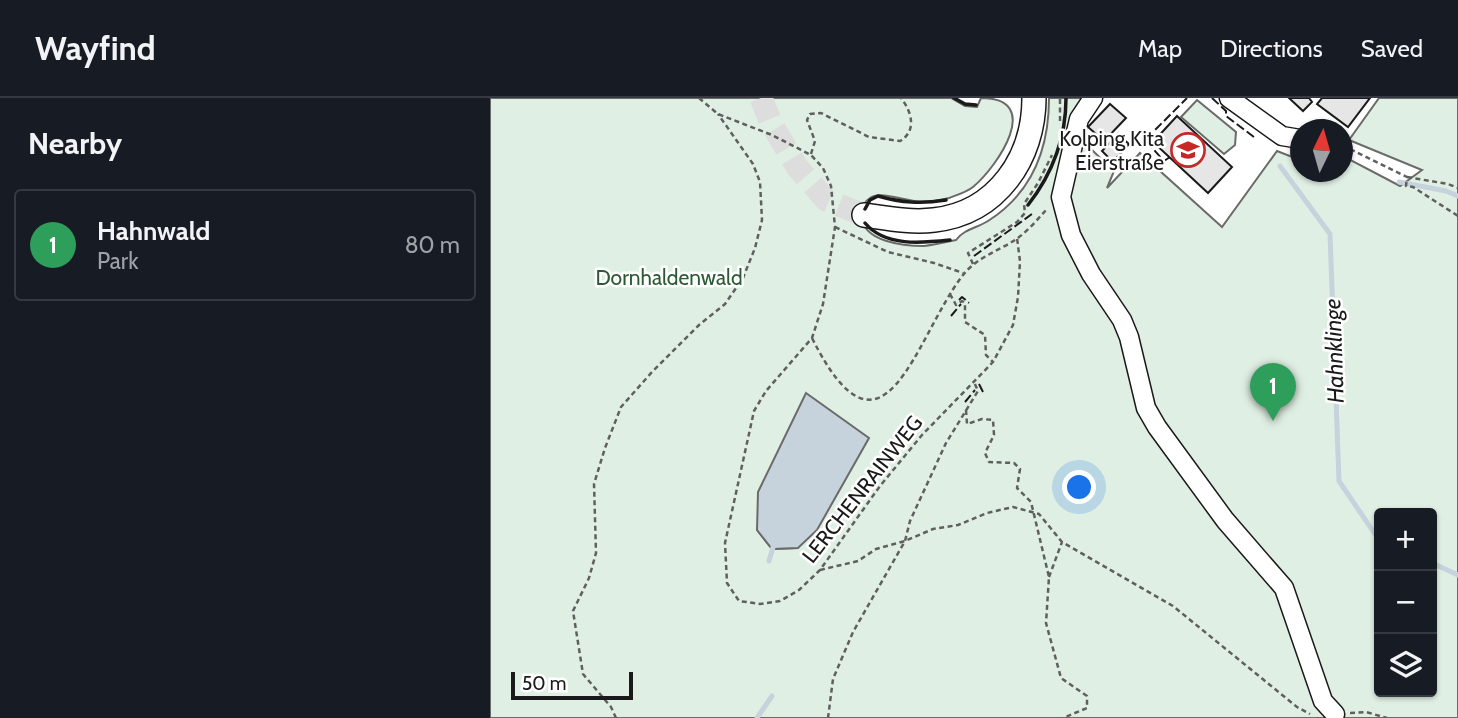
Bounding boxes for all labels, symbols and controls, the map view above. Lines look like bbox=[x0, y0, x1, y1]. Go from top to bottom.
text: Wayfind bbox=[35, 28, 156, 68]
text: Map bbox=[1138, 34, 1182, 63]
text: Directions bbox=[1220, 34, 1323, 63]
text: Saved bbox=[1361, 34, 1423, 63]
north arrow bbox=[1290, 119, 1353, 182]
text: Nearby bbox=[28, 125, 122, 162]
place label: Kolping Kita Eierstraße bbox=[1059, 126, 1164, 175]
school or university icon: Kolping Kita Eierstraße bbox=[1169, 131, 1207, 169]
text: Hahnwald bbox=[97, 215, 210, 247]
text: 1 bbox=[49, 231, 57, 259]
text: 80 m bbox=[405, 231, 460, 259]
text: Park bbox=[97, 247, 138, 275]
park label: Dornhaldenwald bbox=[595, 265, 743, 290]
water label: Hahnklinge bbox=[1318, 298, 1350, 404]
pin: 1 bbox=[1250, 363, 1296, 421]
street label: LERCHENRAINWEG bbox=[797, 410, 927, 568]
your location bbox=[1062, 470, 1096, 504]
map controls bbox=[1374, 508, 1437, 697]
button: + bbox=[1374, 508, 1437, 571]
button: − bbox=[1374, 571, 1437, 634]
button: layers bbox=[1374, 634, 1437, 697]
scale bar bbox=[511, 669, 634, 701]
text: 50 m bbox=[522, 672, 566, 695]

